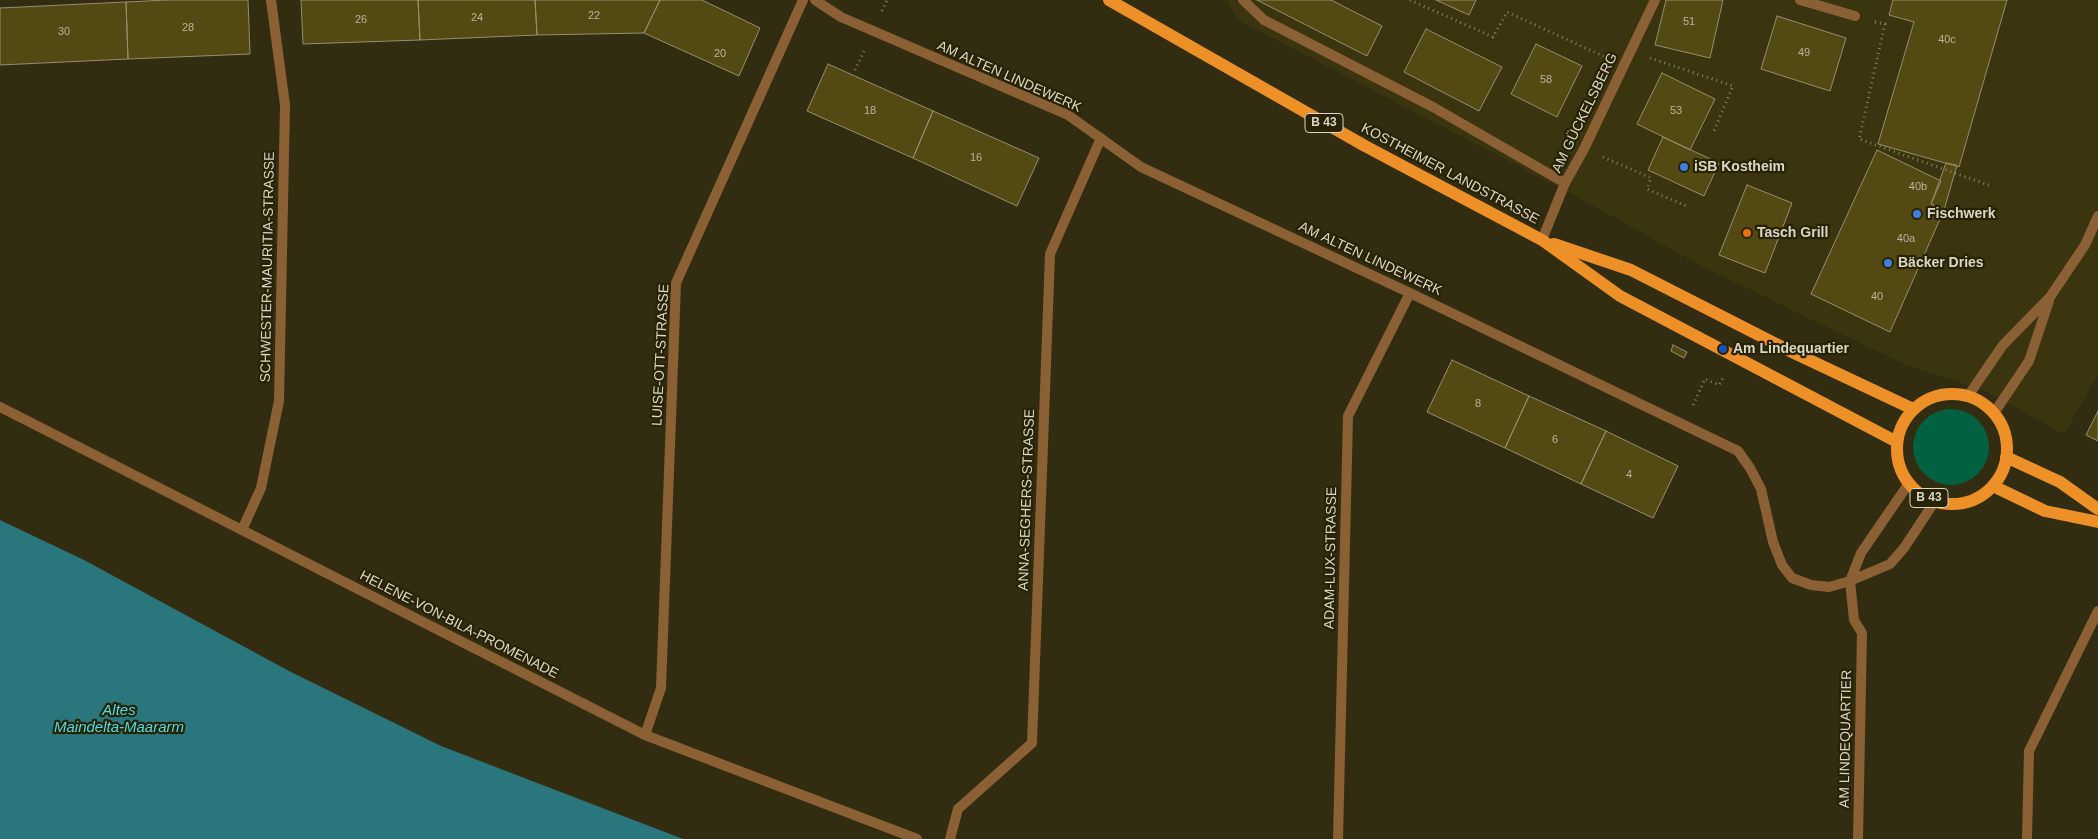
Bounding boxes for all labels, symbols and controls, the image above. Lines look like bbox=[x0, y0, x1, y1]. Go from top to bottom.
house number: 22 bbox=[588, 9, 600, 23]
house number: 24 bbox=[471, 11, 483, 25]
house number: 26 bbox=[355, 13, 367, 27]
house number: 51 bbox=[1683, 15, 1695, 29]
house number: 28 bbox=[182, 21, 194, 35]
house number: 30 bbox=[58, 25, 70, 39]
house number: 40c bbox=[1938, 33, 1956, 47]
street label: AM ALTEN LINDEWERK bbox=[934, 38, 1084, 116]
house number: 49 bbox=[1798, 46, 1810, 60]
house number: 20 bbox=[714, 47, 726, 61]
street label: AM GÜCKELSBERG bbox=[1549, 50, 1621, 176]
house number: 58 bbox=[1540, 73, 1552, 87]
house number: 18 bbox=[864, 104, 876, 118]
house number: 53 bbox=[1670, 104, 1682, 118]
road number: B 43 bbox=[1305, 114, 1343, 132]
street label: KOSTHEIMER LANDSTRASSE bbox=[1358, 120, 1542, 228]
street label: SCHWESTER-MAURITIA-STRASSE bbox=[258, 151, 278, 383]
house number: 16 bbox=[970, 151, 982, 165]
place label: iSB Kostheim bbox=[1694, 159, 1785, 175]
marker: iSB Kostheim bbox=[1678, 161, 1690, 173]
house number: 40b bbox=[1909, 180, 1927, 194]
place label: Fischwerk bbox=[1927, 206, 1995, 222]
marker: Fischwerk bbox=[1911, 208, 1923, 220]
street label: AM ALTEN LINDEWERK bbox=[1296, 218, 1444, 300]
place label: Tasch Grill bbox=[1757, 225, 1828, 241]
marker: Tasch Grill bbox=[1741, 227, 1753, 239]
house number: 40a bbox=[1897, 232, 1915, 246]
place label: Bäcker Dries bbox=[1898, 255, 1984, 271]
marker: Bäcker Dries bbox=[1882, 257, 1894, 269]
street label: LUISE-OTT-STRASSE bbox=[649, 283, 673, 427]
house number: 40 bbox=[1871, 290, 1883, 304]
place label: Am Lindequartier bbox=[1733, 341, 1849, 357]
marker: Am Lindequartier bbox=[1717, 343, 1729, 355]
house number: 8 bbox=[1475, 397, 1481, 411]
street label: ANNA-SEGHERS-STRASSE bbox=[1015, 409, 1039, 591]
house number: 6 bbox=[1552, 433, 1558, 447]
house number: 4 bbox=[1626, 468, 1632, 482]
street label: ADAM-LUX-STRASSE bbox=[1321, 487, 1341, 629]
road number: B 43 bbox=[1910, 488, 1948, 508]
street label: HELENE-VON-BILA-PROMENADE bbox=[357, 567, 561, 683]
street label: AM LINDEQUARTIER bbox=[1836, 670, 1856, 808]
water label: Altes Maindelta-Maararm bbox=[54, 702, 184, 737]

